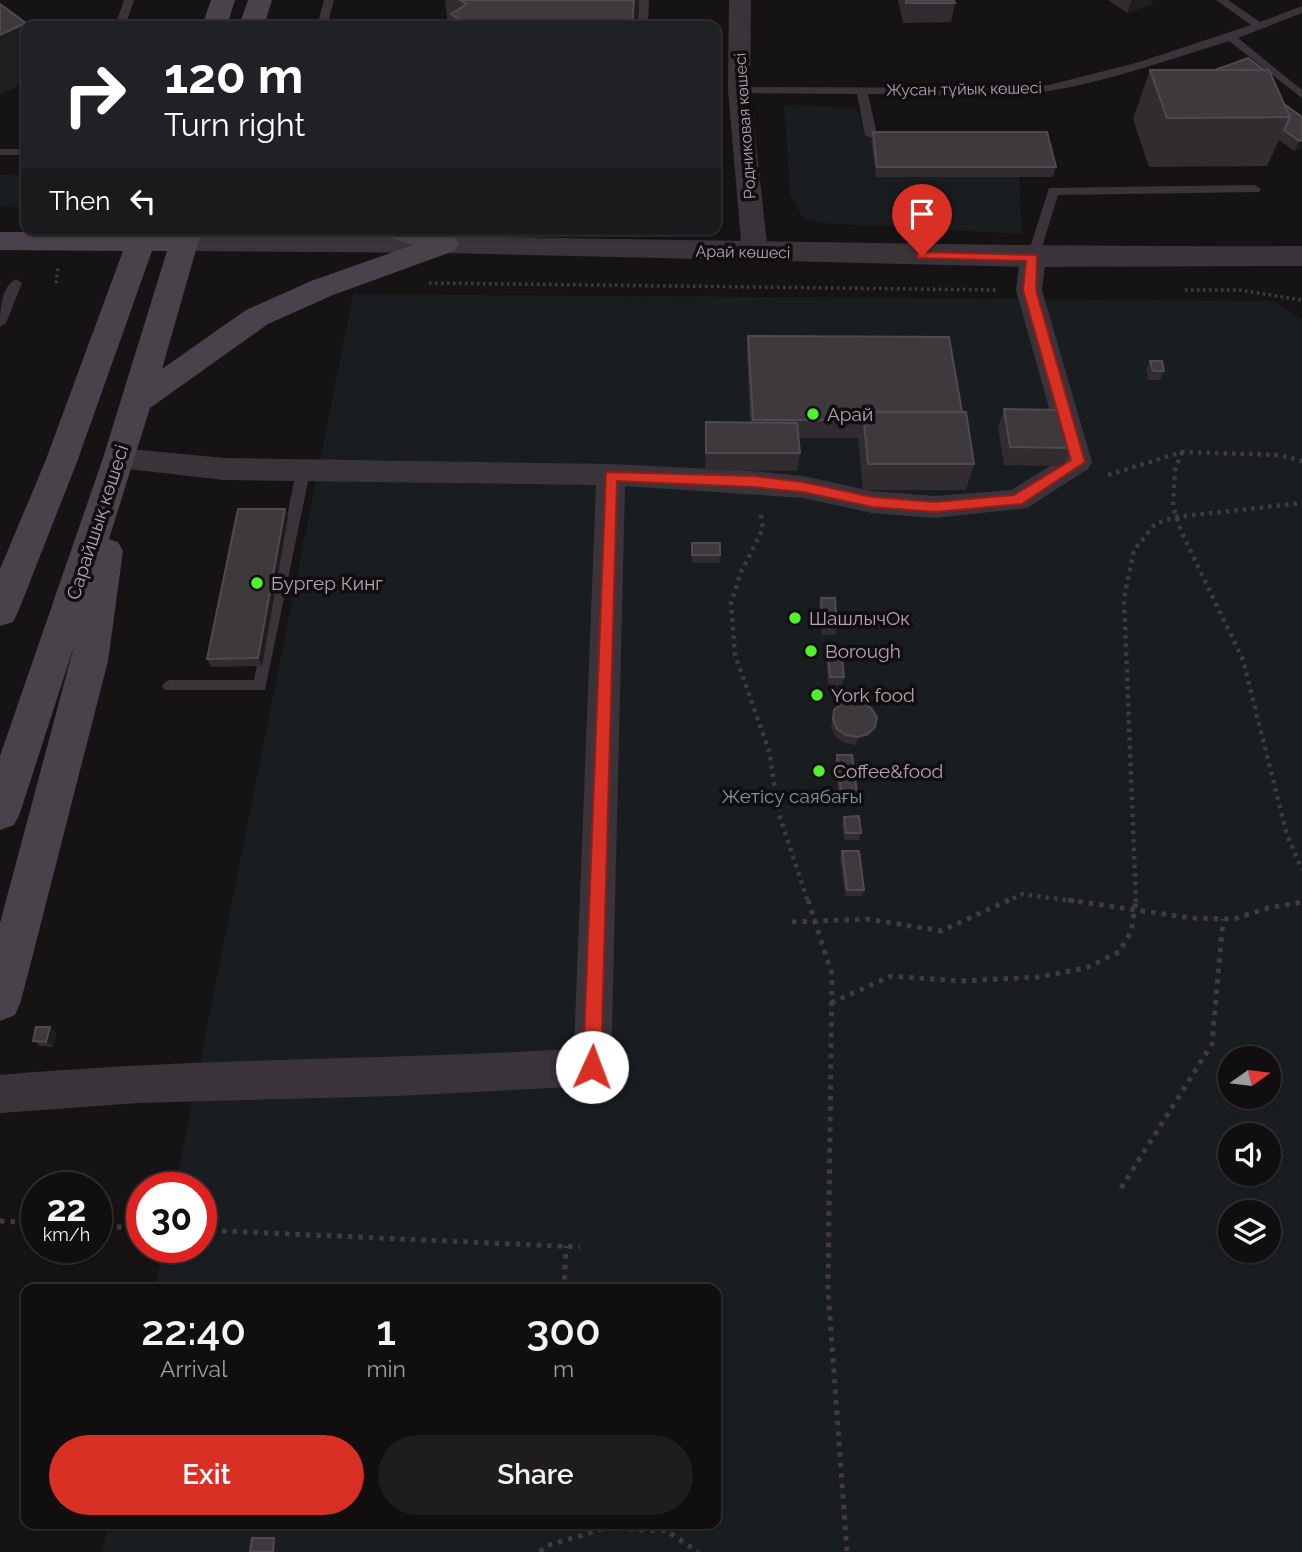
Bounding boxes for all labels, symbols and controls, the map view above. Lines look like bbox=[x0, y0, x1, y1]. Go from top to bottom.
text: 120 m bbox=[164, 47, 303, 104]
icon: right bbox=[49, 49, 140, 140]
street label: Родниковая көшесі bbox=[730, 52, 760, 200]
street label: Жусан тұйық көшесі bbox=[886, 78, 1042, 100]
text: Turn right bbox=[164, 106, 305, 143]
icon: left bbox=[124, 182, 162, 220]
pin bbox=[892, 184, 952, 256]
text: Then bbox=[49, 186, 110, 216]
icon: arrive bbox=[903, 195, 941, 233]
street label: Арай көшесі bbox=[695, 242, 791, 262]
place label: Арай bbox=[827, 403, 873, 425]
marker: Арай bbox=[805, 406, 821, 422]
street label: Сарайшық көшесі bbox=[62, 442, 132, 602]
place label: Бургер Кинг bbox=[271, 572, 383, 594]
marker: Бургер Кинг bbox=[249, 575, 265, 591]
place label: ШашлычОк bbox=[809, 607, 910, 629]
marker: ШашлычОк bbox=[787, 610, 803, 626]
place label: Borough bbox=[825, 640, 901, 662]
marker: Borough bbox=[803, 643, 819, 659]
place label: York food bbox=[831, 684, 915, 706]
marker: York food bbox=[809, 687, 825, 703]
place label: Coffee&food bbox=[833, 760, 943, 782]
marker: Coffee&food bbox=[811, 763, 827, 779]
park label: Жетісу саябағы bbox=[722, 785, 862, 807]
position arrow bbox=[555, 1030, 629, 1104]
north arrow bbox=[1218, 1046, 1281, 1110]
map controls bbox=[1218, 1046, 1281, 1263]
button: sound bbox=[1218, 1123, 1281, 1186]
speed limit sign: 30 bbox=[126, 1172, 217, 1263]
text: 22 bbox=[47, 1188, 86, 1229]
button: layers bbox=[1218, 1200, 1281, 1263]
text: km/h bbox=[43, 1224, 90, 1245]
text: 22:40 bbox=[141, 1306, 246, 1355]
text: 1 bbox=[376, 1306, 396, 1355]
text: 300 bbox=[526, 1306, 601, 1355]
text: Arrival bbox=[160, 1355, 227, 1382]
text: min bbox=[366, 1355, 406, 1382]
text: m bbox=[553, 1355, 574, 1382]
button: Exit bbox=[49, 1435, 364, 1515]
button: Share bbox=[378, 1435, 693, 1515]

